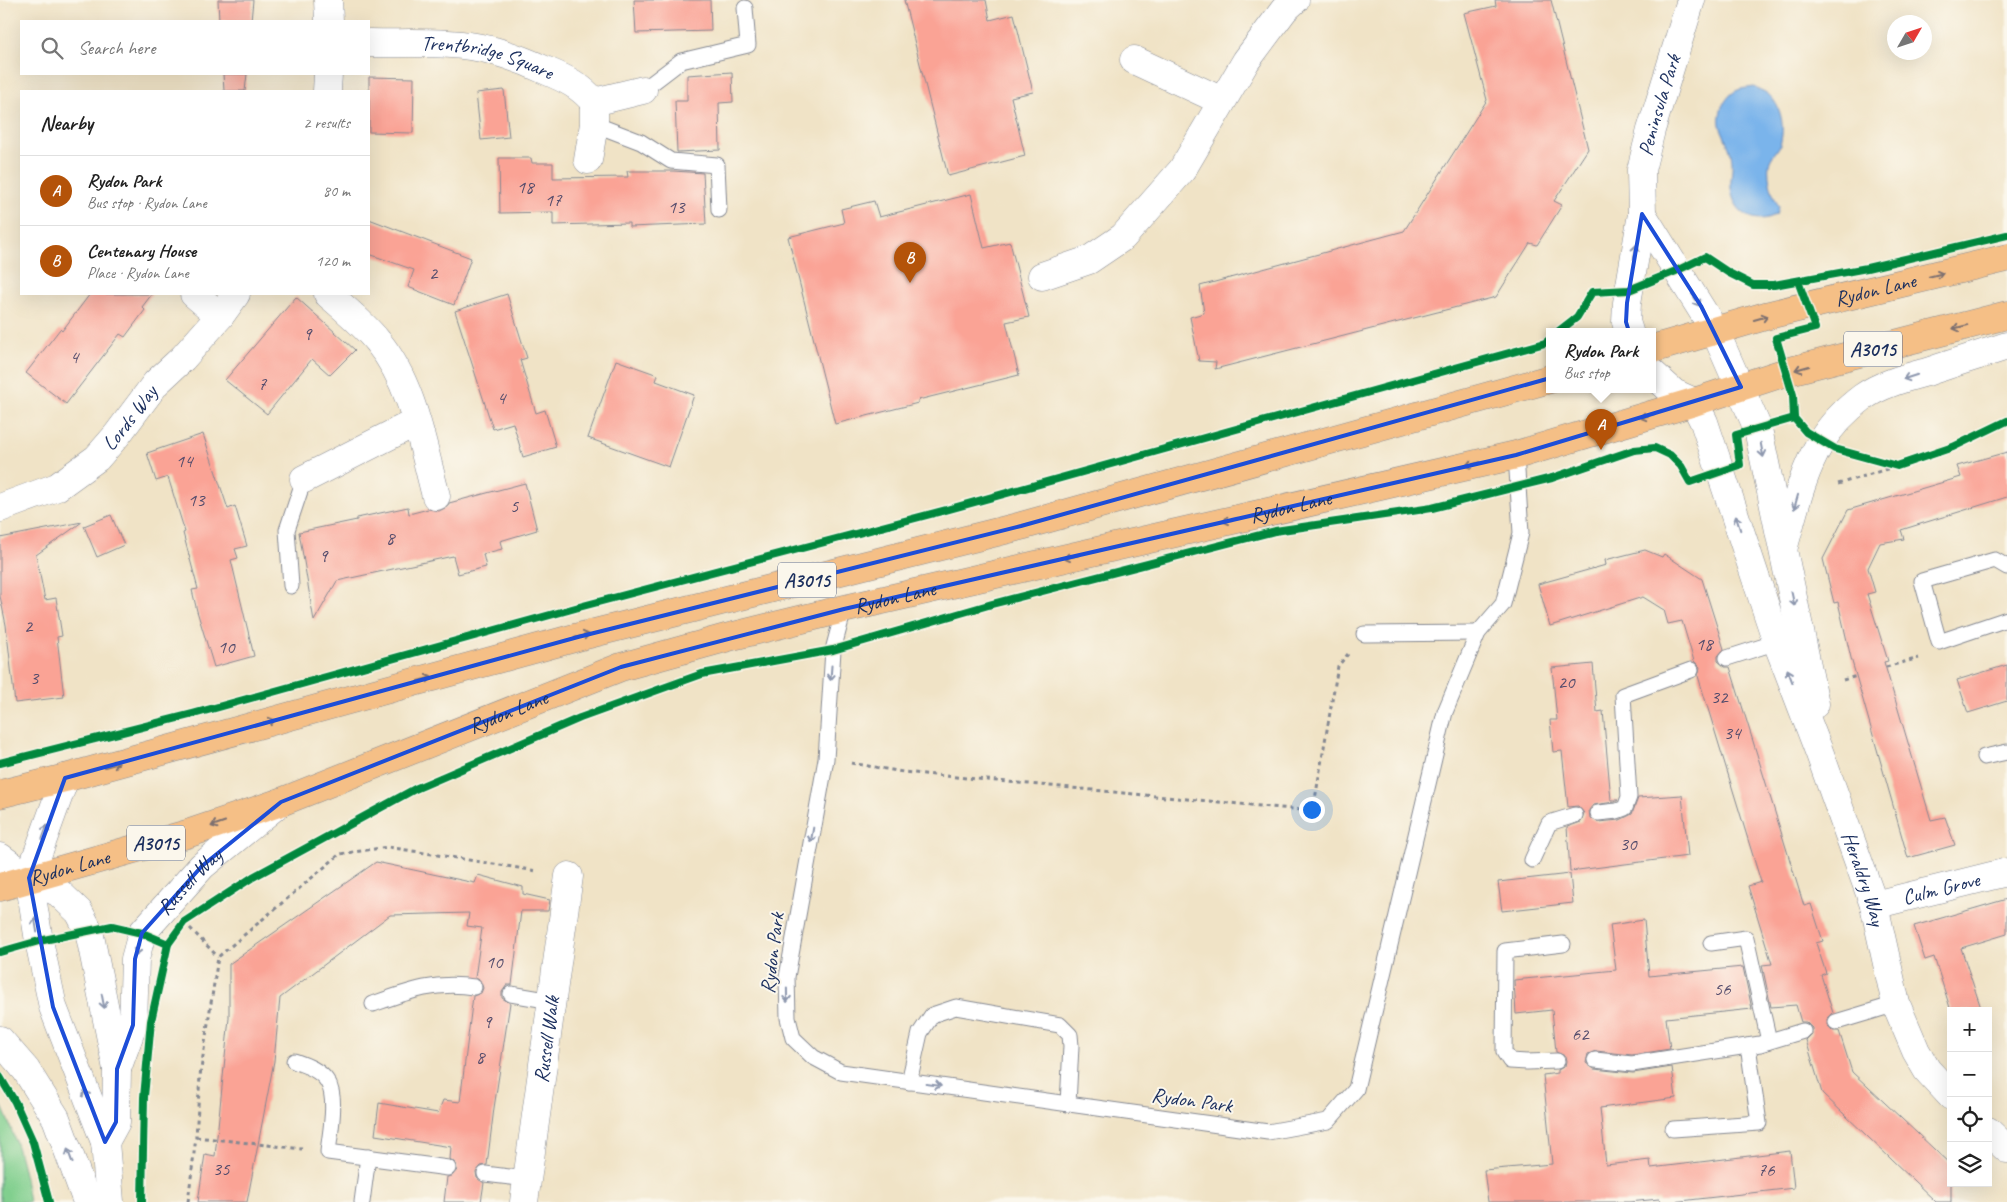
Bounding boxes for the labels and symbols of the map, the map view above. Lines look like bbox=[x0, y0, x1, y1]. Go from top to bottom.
north arrow bbox=[1887, 15, 1932, 60]
street label: Trentbridge Square bbox=[421, 30, 558, 86]
street label: Peninsula Park bbox=[1632, 50, 1687, 158]
house number: 18 bbox=[516, 175, 536, 199]
house number: 17 bbox=[544, 188, 563, 212]
house number: 13 bbox=[667, 195, 686, 219]
pin: B bbox=[894, 242, 926, 283]
one-way arrow bbox=[1631, 244, 1641, 260]
house number: 2 bbox=[429, 261, 439, 285]
street label: Rydon Lane bbox=[1832, 267, 1919, 312]
one-way arrow bbox=[1928, 270, 1944, 279]
one-way arrow bbox=[1691, 293, 1701, 307]
one-way arrow bbox=[1753, 312, 1769, 322]
house number: 9 bbox=[303, 322, 313, 346]
one-way arrow bbox=[1952, 323, 1968, 332]
road number: A3015 bbox=[1844, 332, 1902, 366]
house number: 4 bbox=[70, 345, 81, 369]
one-way arrow bbox=[1795, 363, 1811, 373]
house number: 7 bbox=[258, 372, 268, 396]
one-way arrow bbox=[1903, 372, 1919, 382]
street label: Lords Way bbox=[97, 379, 164, 456]
house number: 4 bbox=[497, 386, 508, 410]
pin: A bbox=[1585, 409, 1617, 450]
one-way arrow bbox=[1639, 412, 1655, 422]
one-way arrow bbox=[1758, 441, 1767, 457]
house number: 14 bbox=[175, 449, 195, 473]
one-way arrow bbox=[1466, 460, 1482, 469]
street label: Rydon Lane bbox=[1247, 485, 1335, 529]
house number: 13 bbox=[187, 488, 206, 512]
house number: 5 bbox=[510, 494, 520, 518]
one-way arrow bbox=[1791, 494, 1801, 510]
one-way arrow bbox=[1732, 515, 1742, 531]
one-way arrow bbox=[1222, 516, 1238, 525]
house number: 8 bbox=[386, 526, 397, 550]
house number: 9 bbox=[319, 544, 329, 568]
one-way arrow bbox=[1064, 553, 1080, 562]
road number: A3015 bbox=[778, 562, 836, 598]
street label: Rydon Lane bbox=[852, 575, 939, 619]
one-way arrow bbox=[1788, 590, 1798, 606]
house number: 2 bbox=[24, 614, 34, 638]
one-way arrow bbox=[573, 631, 589, 640]
house number: 18 bbox=[1695, 632, 1715, 656]
house number: 10 bbox=[217, 635, 236, 659]
one-way arrow bbox=[827, 665, 836, 681]
house number: 3 bbox=[30, 666, 40, 690]
one-way arrow bbox=[1785, 669, 1794, 684]
house number: 20 bbox=[1557, 670, 1576, 694]
one-way arrow bbox=[417, 674, 433, 683]
street label: Rydon Lane bbox=[465, 684, 552, 739]
house number: 32 bbox=[1710, 685, 1729, 709]
one-way arrow bbox=[260, 717, 276, 727]
house number: 34 bbox=[1723, 721, 1743, 745]
one-way arrow bbox=[103, 760, 119, 770]
your location bbox=[1299, 797, 1325, 823]
one-way arrow bbox=[211, 820, 226, 829]
one-way arrow bbox=[41, 824, 51, 840]
road number: A3015 bbox=[127, 826, 185, 860]
one-way arrow bbox=[807, 826, 817, 842]
street label: Heraldry Way bbox=[1836, 828, 1892, 930]
house number: 30 bbox=[1619, 832, 1638, 856]
street label: Russell Way bbox=[152, 841, 228, 920]
street label: Rydon Lane bbox=[26, 843, 114, 891]
street label: Culm Grove bbox=[1900, 866, 1983, 910]
street label: Rydon Park bbox=[754, 910, 790, 995]
one-way arrow bbox=[31, 917, 41, 933]
one-way arrow bbox=[132, 939, 142, 955]
house number: 10 bbox=[485, 950, 504, 974]
house number: 56 bbox=[1713, 977, 1732, 1001]
one-way arrow bbox=[782, 986, 792, 1003]
one-way arrow bbox=[99, 992, 108, 1008]
street label: Russell Walk bbox=[528, 993, 565, 1084]
house number: 9 bbox=[483, 1010, 493, 1034]
house number: 62 bbox=[1571, 1022, 1590, 1046]
house number: 8 bbox=[476, 1045, 487, 1069]
one-way arrow bbox=[926, 1080, 942, 1090]
street label: Rydon Park bbox=[1150, 1081, 1235, 1119]
one-way arrow bbox=[82, 1090, 92, 1105]
one-way arrow bbox=[65, 1149, 74, 1164]
house number: 35 bbox=[212, 1157, 231, 1181]
house number: 76 bbox=[1757, 1158, 1776, 1182]

